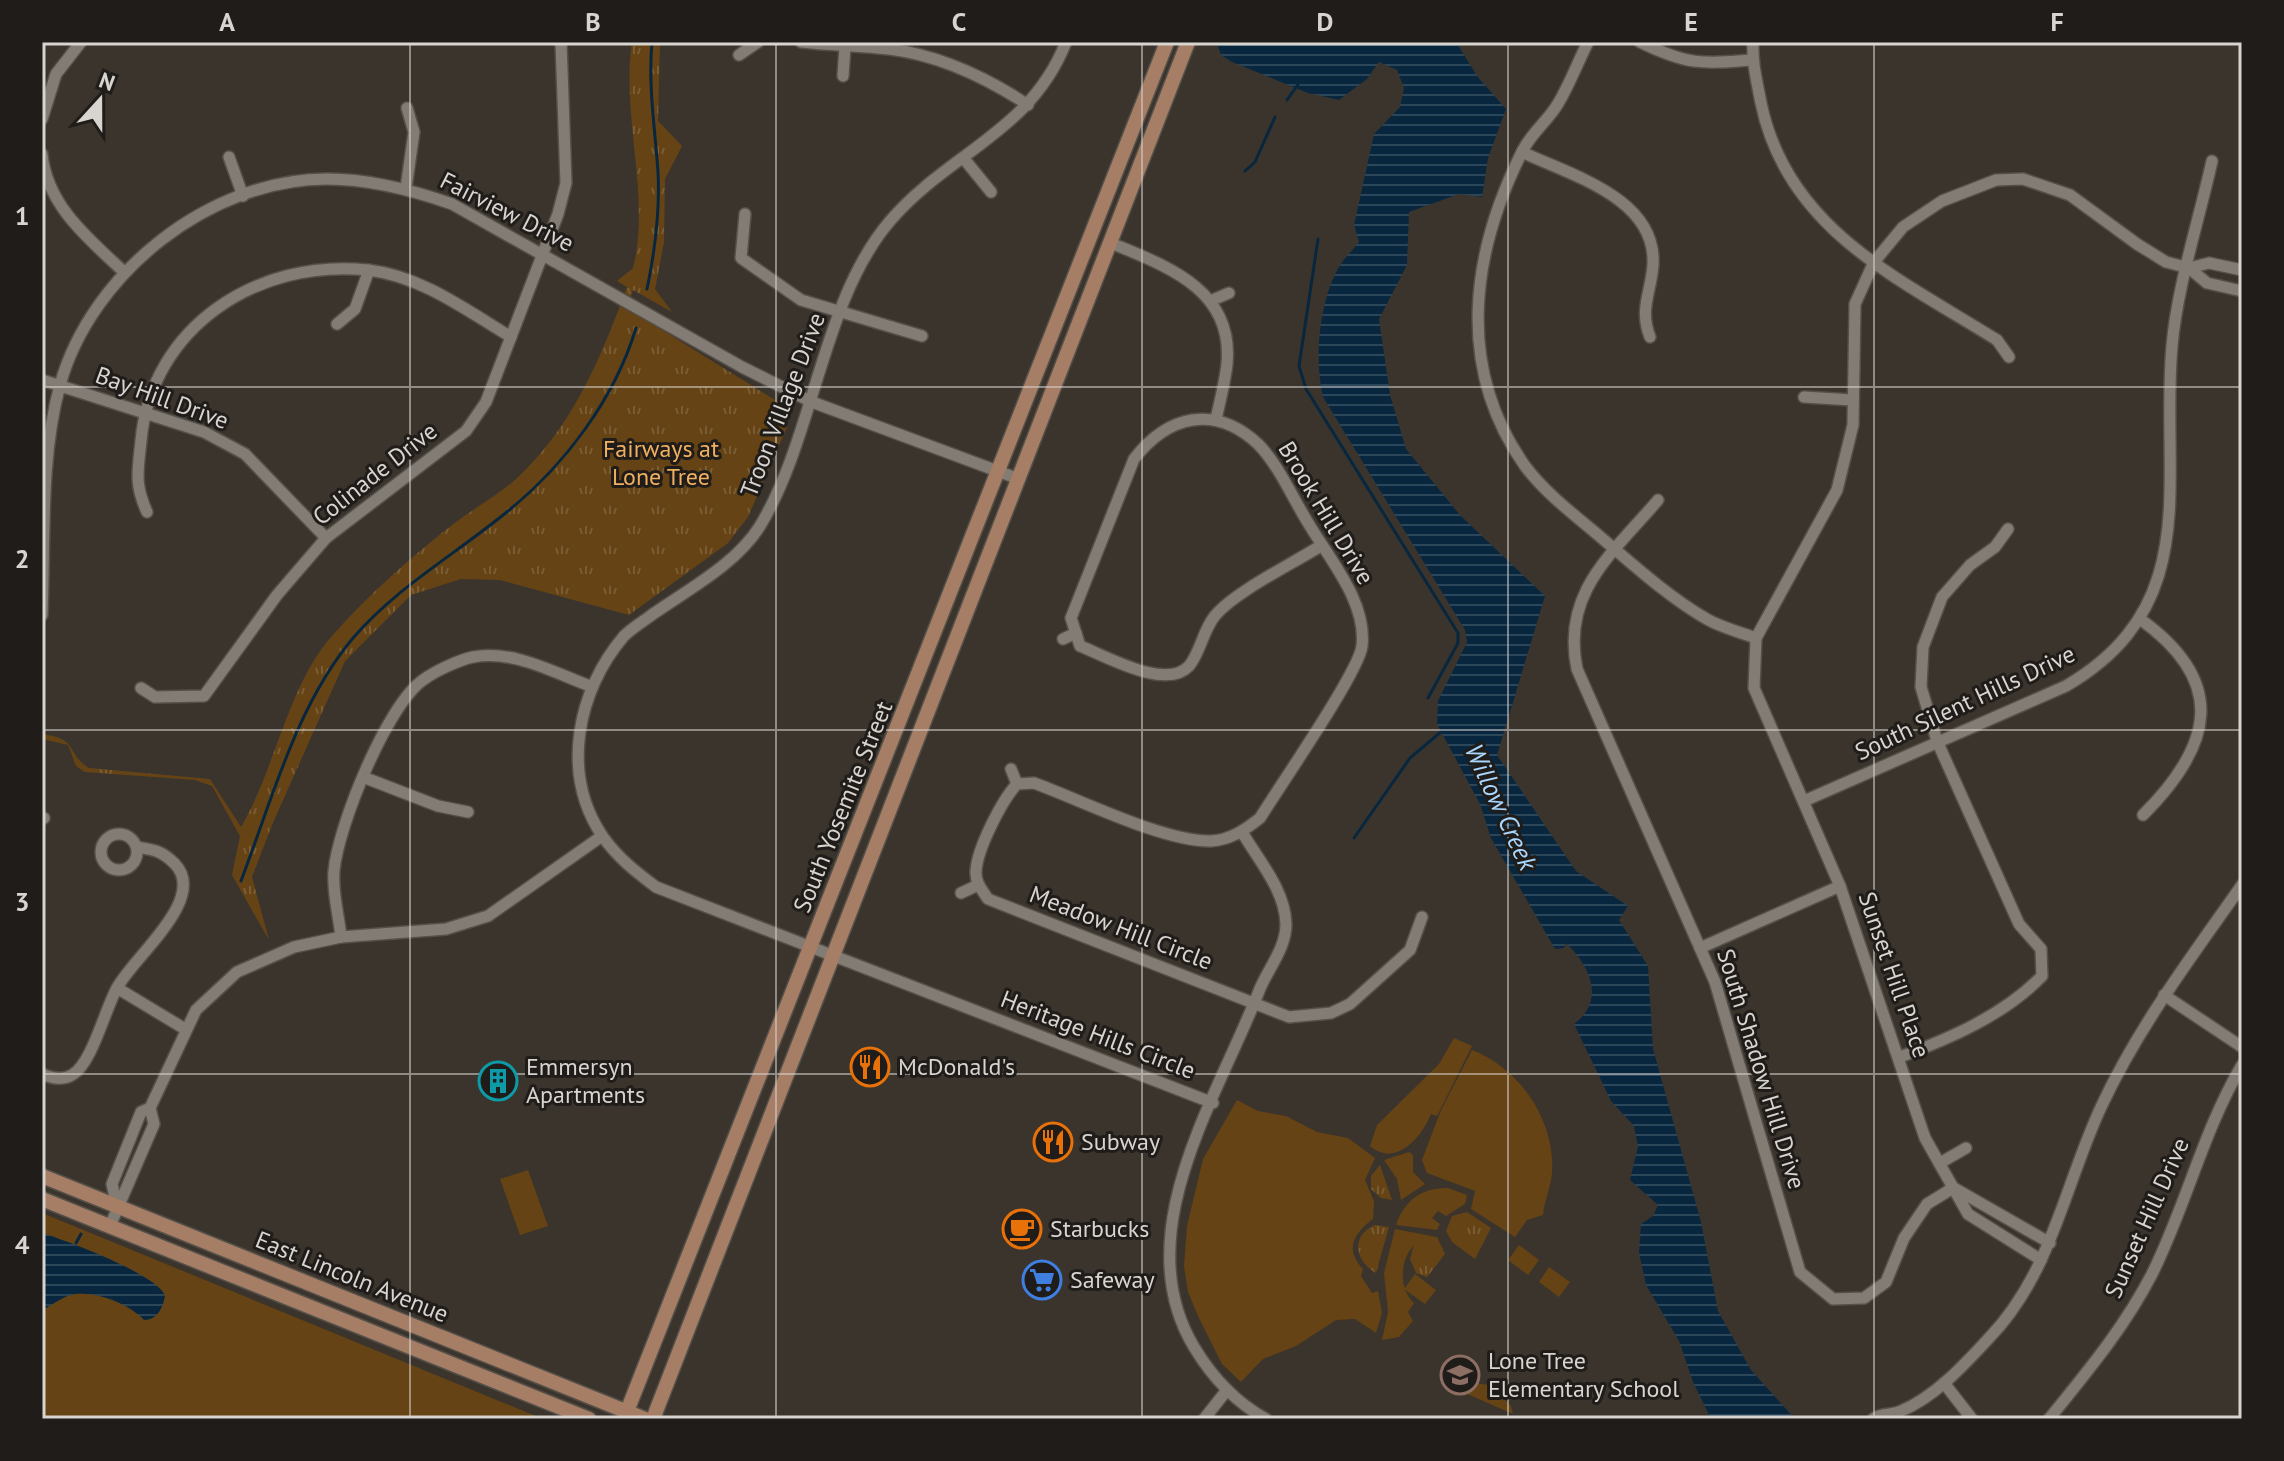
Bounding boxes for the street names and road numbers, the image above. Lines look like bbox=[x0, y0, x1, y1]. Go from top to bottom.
street label: Fairview Drive bbox=[435, 165, 579, 259]
street label: Troon Village Drive bbox=[733, 308, 832, 501]
street label: Bay Hill Drive bbox=[91, 359, 233, 436]
street label: Colinade Drive bbox=[306, 415, 443, 532]
street label: Brook Hill Drive bbox=[1271, 435, 1381, 590]
street label: South Silent Hills Drive bbox=[1850, 638, 2080, 767]
street label: South Yosemite Street bbox=[786, 696, 899, 917]
street label: Meadow Hill Circle bbox=[1025, 878, 1217, 977]
street label: Sunset Hill Place bbox=[1852, 888, 1937, 1062]
street label: South Shadow Hill Drive bbox=[1710, 945, 1813, 1193]
street label: Heritage Hills Circle bbox=[997, 983, 1200, 1086]
street label: Sunset Hill Drive bbox=[2097, 1133, 2196, 1303]
street label: East Lincoln Avenue bbox=[251, 1224, 453, 1329]

